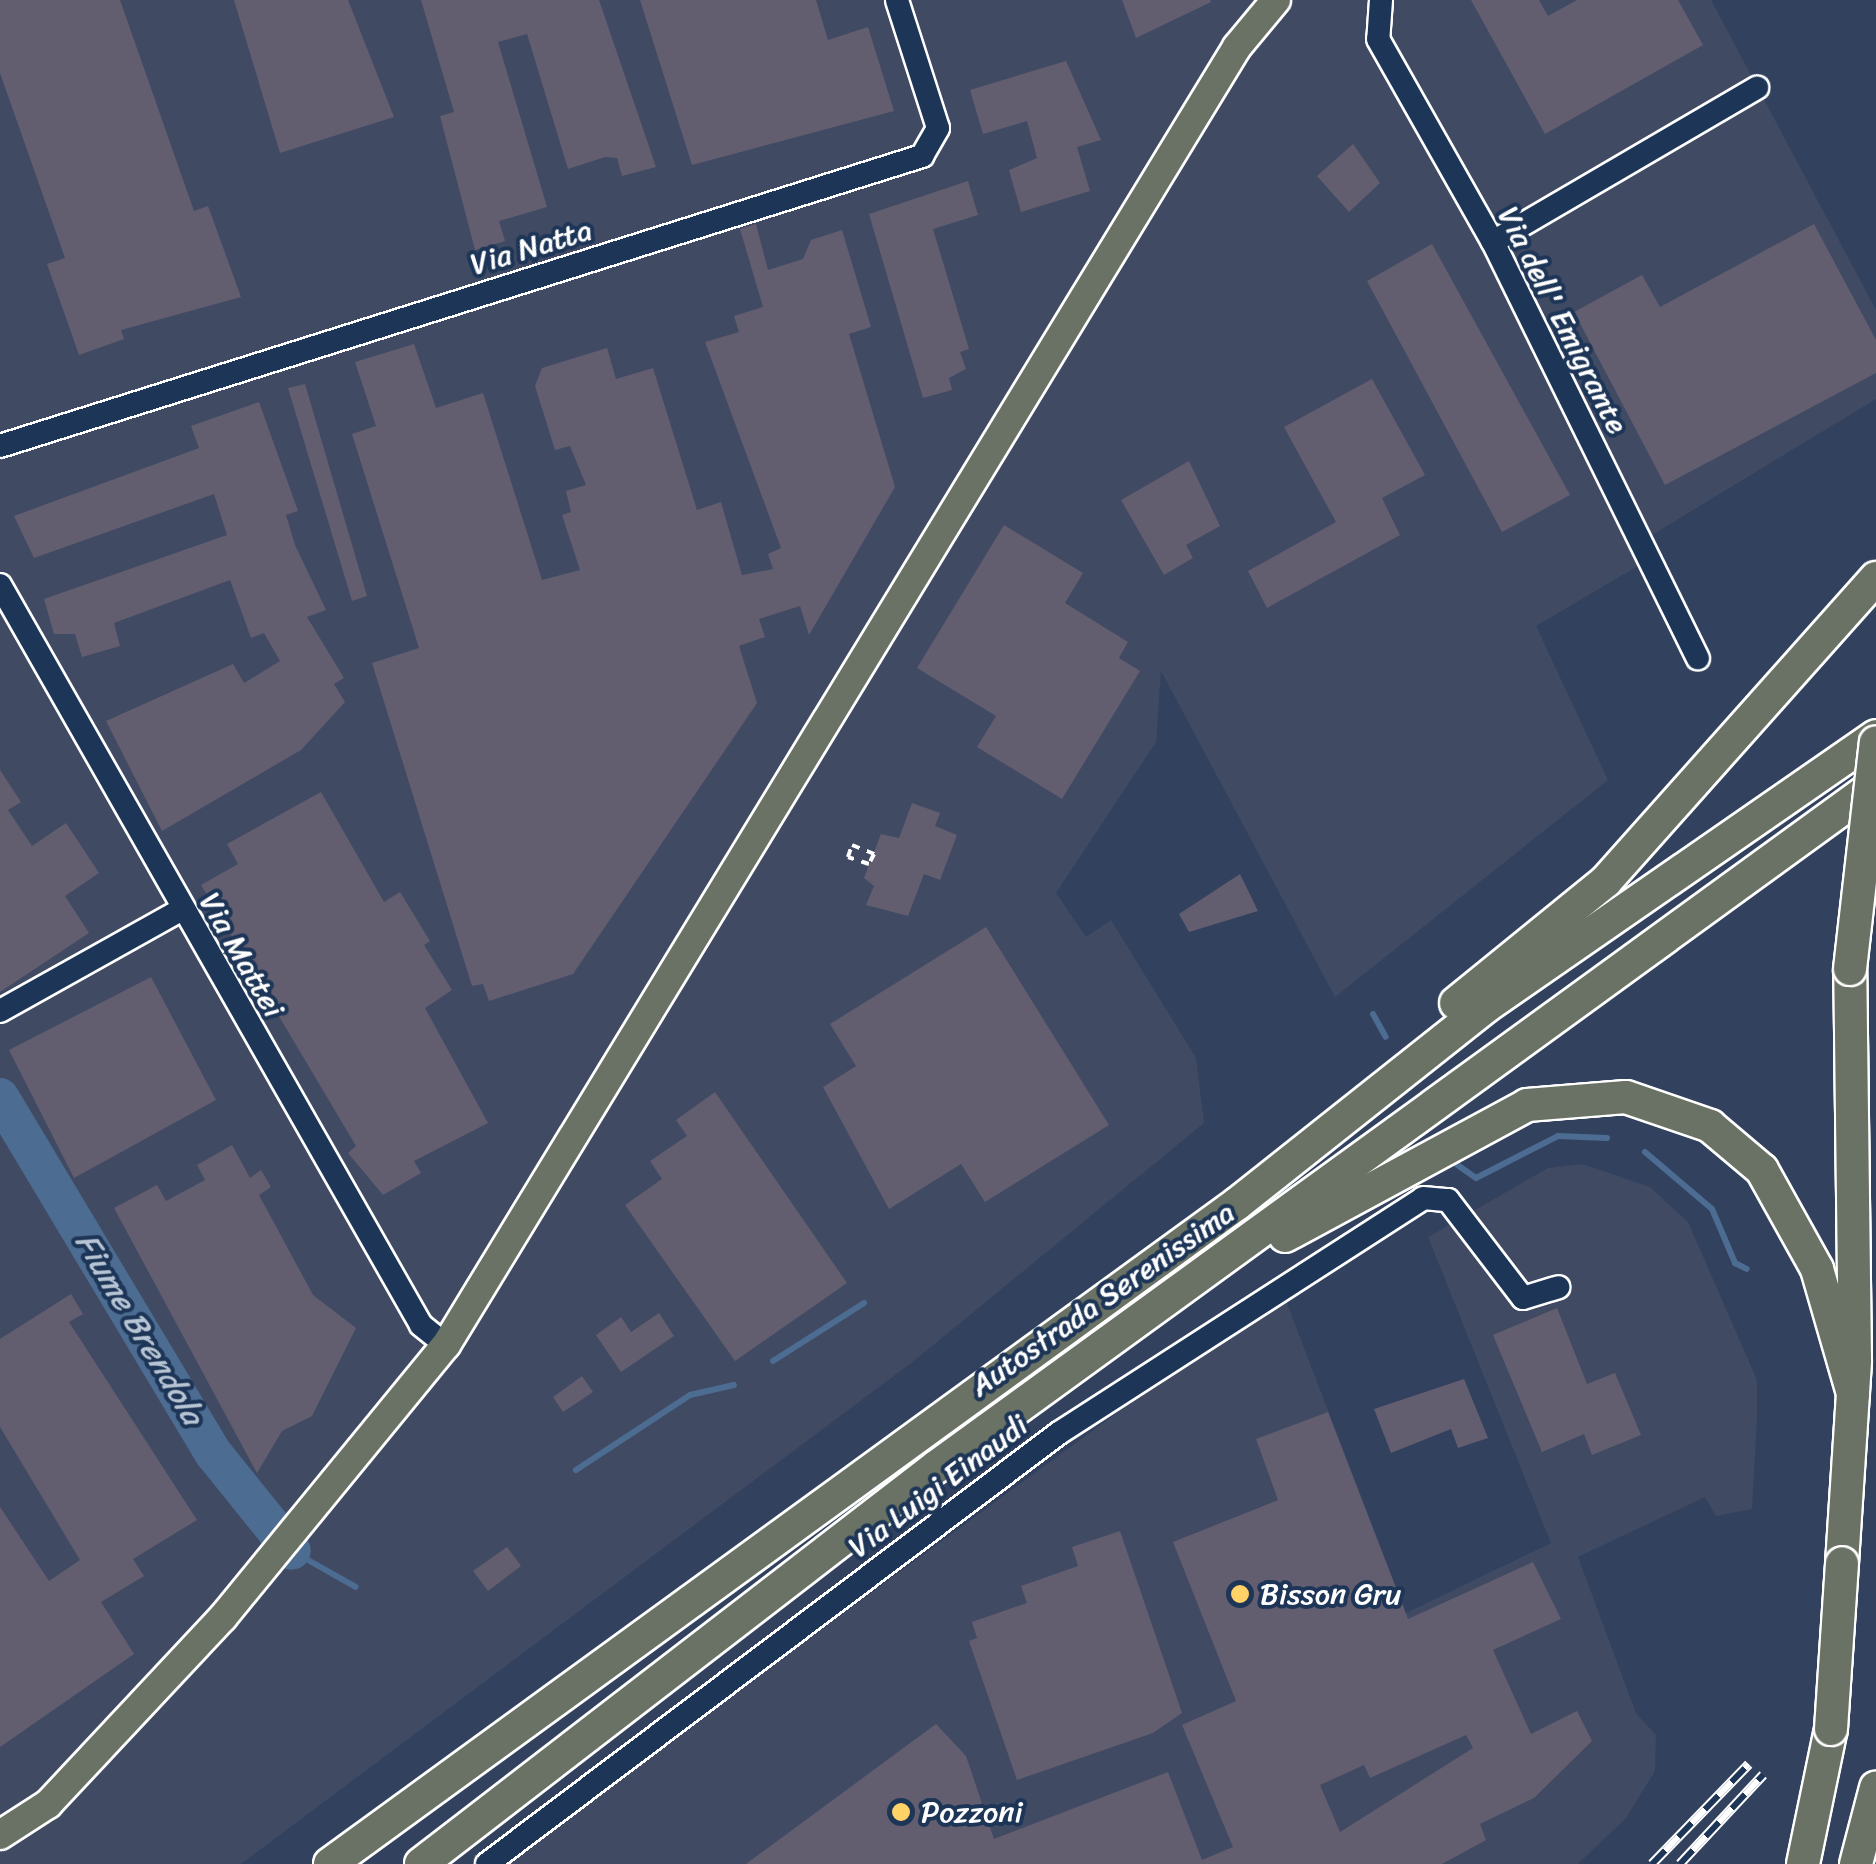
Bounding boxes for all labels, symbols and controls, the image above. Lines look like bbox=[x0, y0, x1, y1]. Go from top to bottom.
street label: Via dell' Emigrante bbox=[1490, 200, 1636, 440]
street label: Via Natta bbox=[466, 212, 596, 282]
street label: Via Mattei bbox=[192, 887, 292, 1023]
street label: Autostrada Serenissima bbox=[963, 1194, 1241, 1404]
water label: Fiume Brendola bbox=[67, 1226, 211, 1432]
street label: Via Luigi Einaudi bbox=[841, 1407, 1035, 1565]
place label: Bisson Gru bbox=[1260, 1576, 1401, 1612]
marker: Bisson Gru bbox=[1229, 1583, 1251, 1605]
place label: Pozzoni bbox=[921, 1794, 1023, 1830]
marker: Pozzoni bbox=[890, 1801, 912, 1823]

